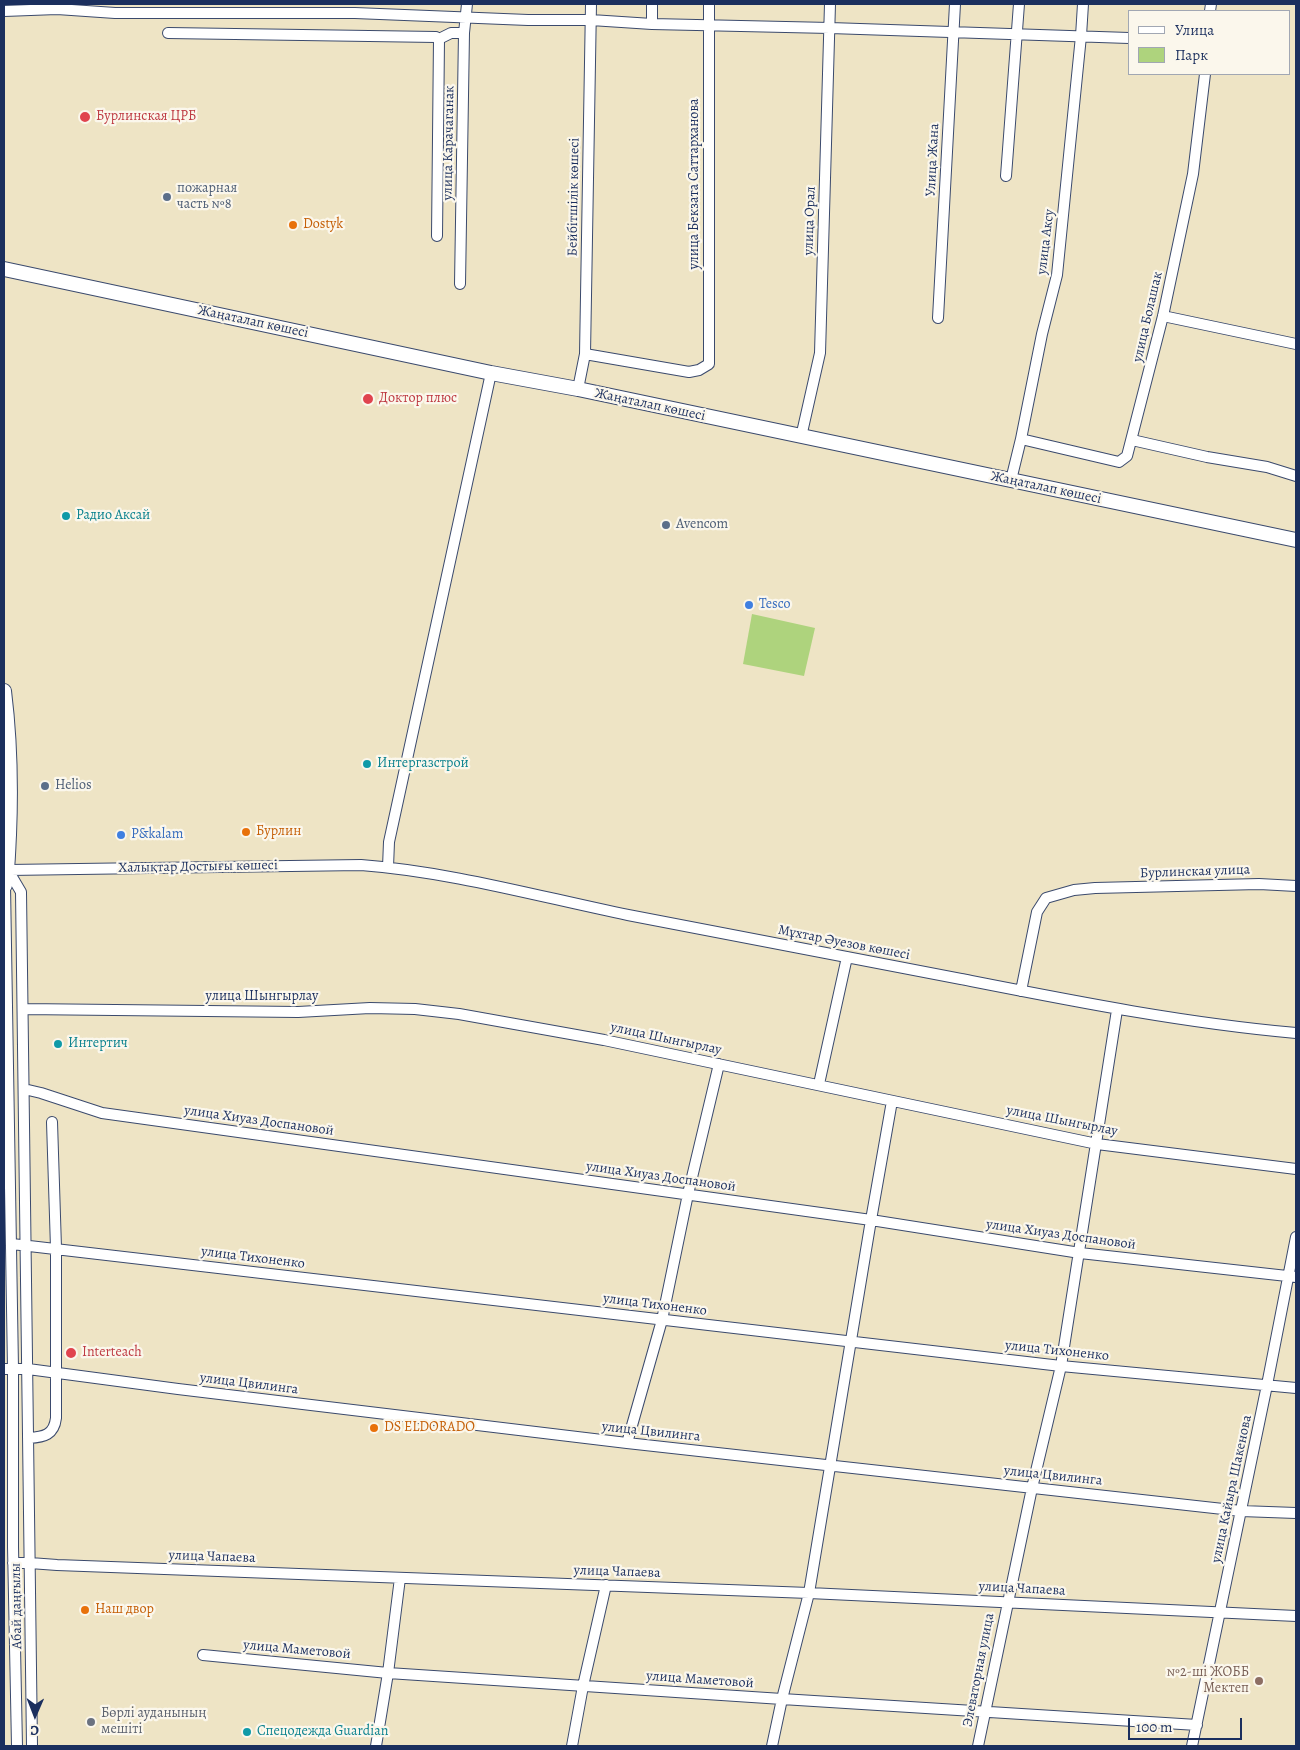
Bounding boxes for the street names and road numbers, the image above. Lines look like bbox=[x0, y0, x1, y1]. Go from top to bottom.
street label: улица Карачаганак bbox=[440, 85, 458, 201]
street label: улица Бекзата Саттарханова bbox=[687, 99, 703, 269]
street label: Улица Жана bbox=[923, 123, 943, 197]
street label: Бейбітшілік көшесі bbox=[565, 137, 583, 257]
street label: улица Орал bbox=[800, 186, 820, 256]
street label: улица Аксу bbox=[1034, 208, 1058, 276]
street label: улица Болашак bbox=[1129, 270, 1167, 364]
street label: Жаңаталап көшесі bbox=[196, 302, 310, 342]
street label: Жаңаталап көшесі bbox=[593, 385, 707, 425]
street label: Жаңаталап көшесі bbox=[989, 468, 1103, 508]
street label: Халықтар Достығы көшесі bbox=[118, 857, 278, 877]
street label: Бурлинская улица bbox=[1140, 862, 1250, 882]
street label: Мұхтар Әуезов көшесі bbox=[777, 922, 911, 964]
street label: улица Шынгырлау bbox=[206, 989, 318, 1005]
street label: улица Шынгырлау bbox=[609, 1019, 723, 1059]
street label: улица Хиуаз Доспановой bbox=[183, 1102, 335, 1140]
street label: улица Шынгырлау bbox=[1005, 1102, 1119, 1140]
street label: улица Хиуаз Доспановой bbox=[585, 1158, 737, 1196]
street label: улица Хиуаз Доспановой bbox=[985, 1216, 1137, 1254]
street label: улица Тихоненко bbox=[200, 1243, 306, 1273]
street label: улица Тихоненко bbox=[602, 1290, 708, 1320]
street label: улица Тихоненко bbox=[1004, 1337, 1110, 1365]
street label: улица Цвилинга bbox=[199, 1370, 299, 1398]
street label: улица Кайыра Шакенова bbox=[1208, 1414, 1256, 1564]
street label: улица Цвилинга bbox=[601, 1418, 701, 1446]
street label: улица Цвилинга bbox=[1003, 1462, 1103, 1490]
street label: улица Чапаева bbox=[168, 1547, 256, 1567]
street label: улица Чапаева bbox=[573, 1562, 661, 1582]
street label: Абай даңғылы bbox=[8, 1563, 26, 1649]
street label: улица Чапаева bbox=[978, 1578, 1066, 1600]
street label: Элеваторная улица bbox=[960, 1612, 998, 1728]
street label: улица Маметовой bbox=[243, 1637, 351, 1663]
street label: улица Маметовой bbox=[646, 1668, 754, 1692]

